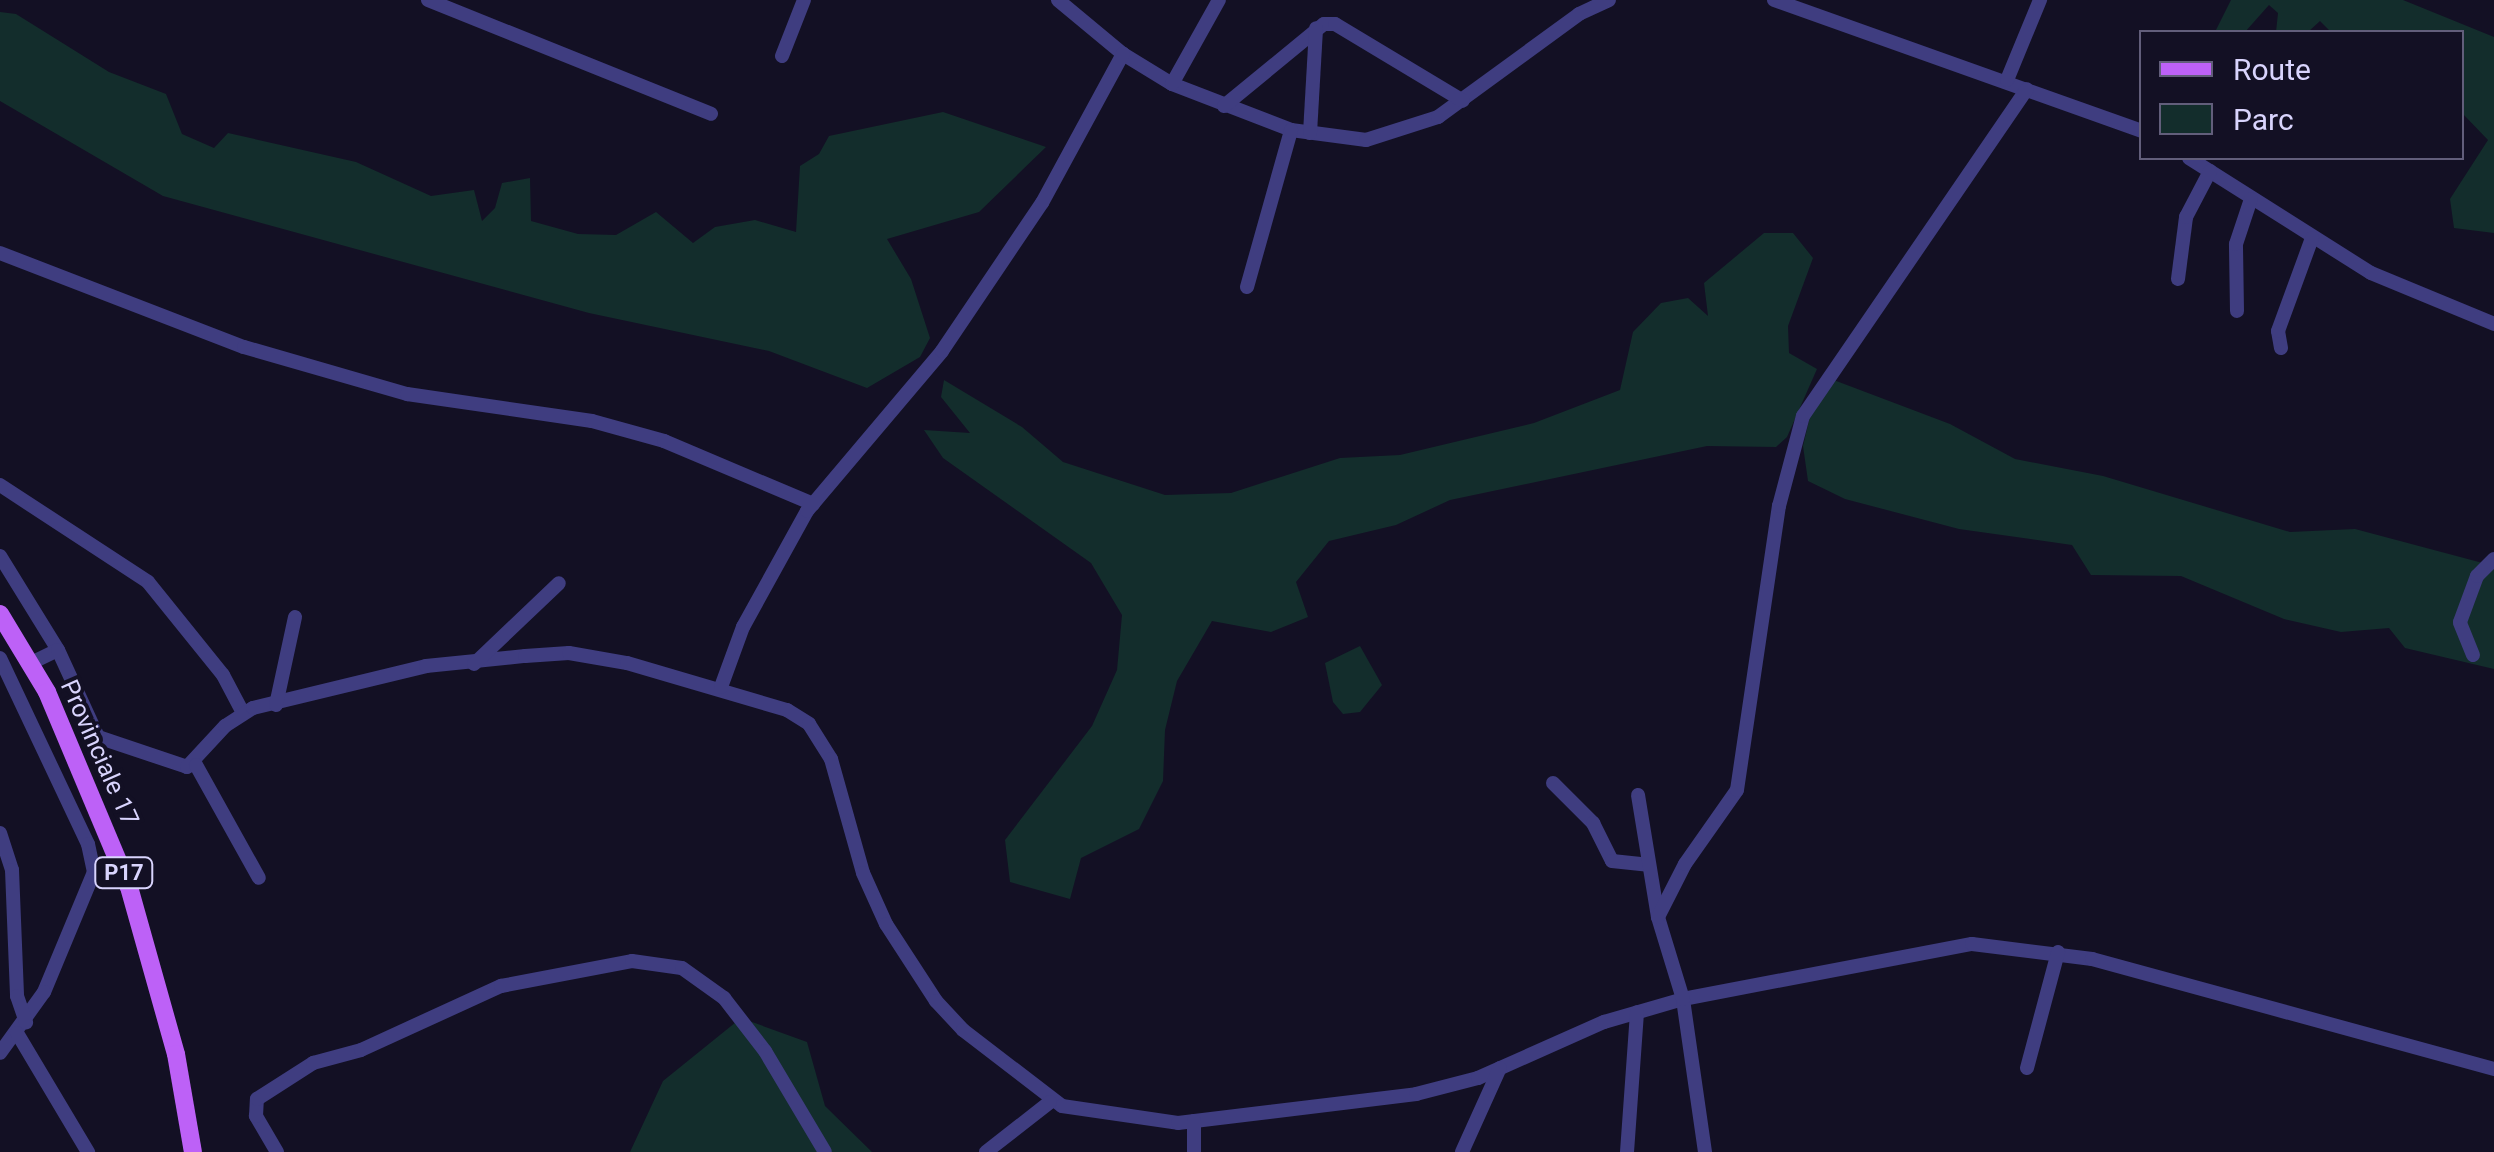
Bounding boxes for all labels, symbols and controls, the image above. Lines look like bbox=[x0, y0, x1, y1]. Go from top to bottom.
legend bbox=[2139, 30, 2464, 160]
text: Route bbox=[2233, 52, 2311, 87]
text: Parc bbox=[2233, 102, 2294, 137]
street label: Provinciale 17 bbox=[53, 675, 145, 831]
road number: P17 bbox=[94, 856, 154, 890]

